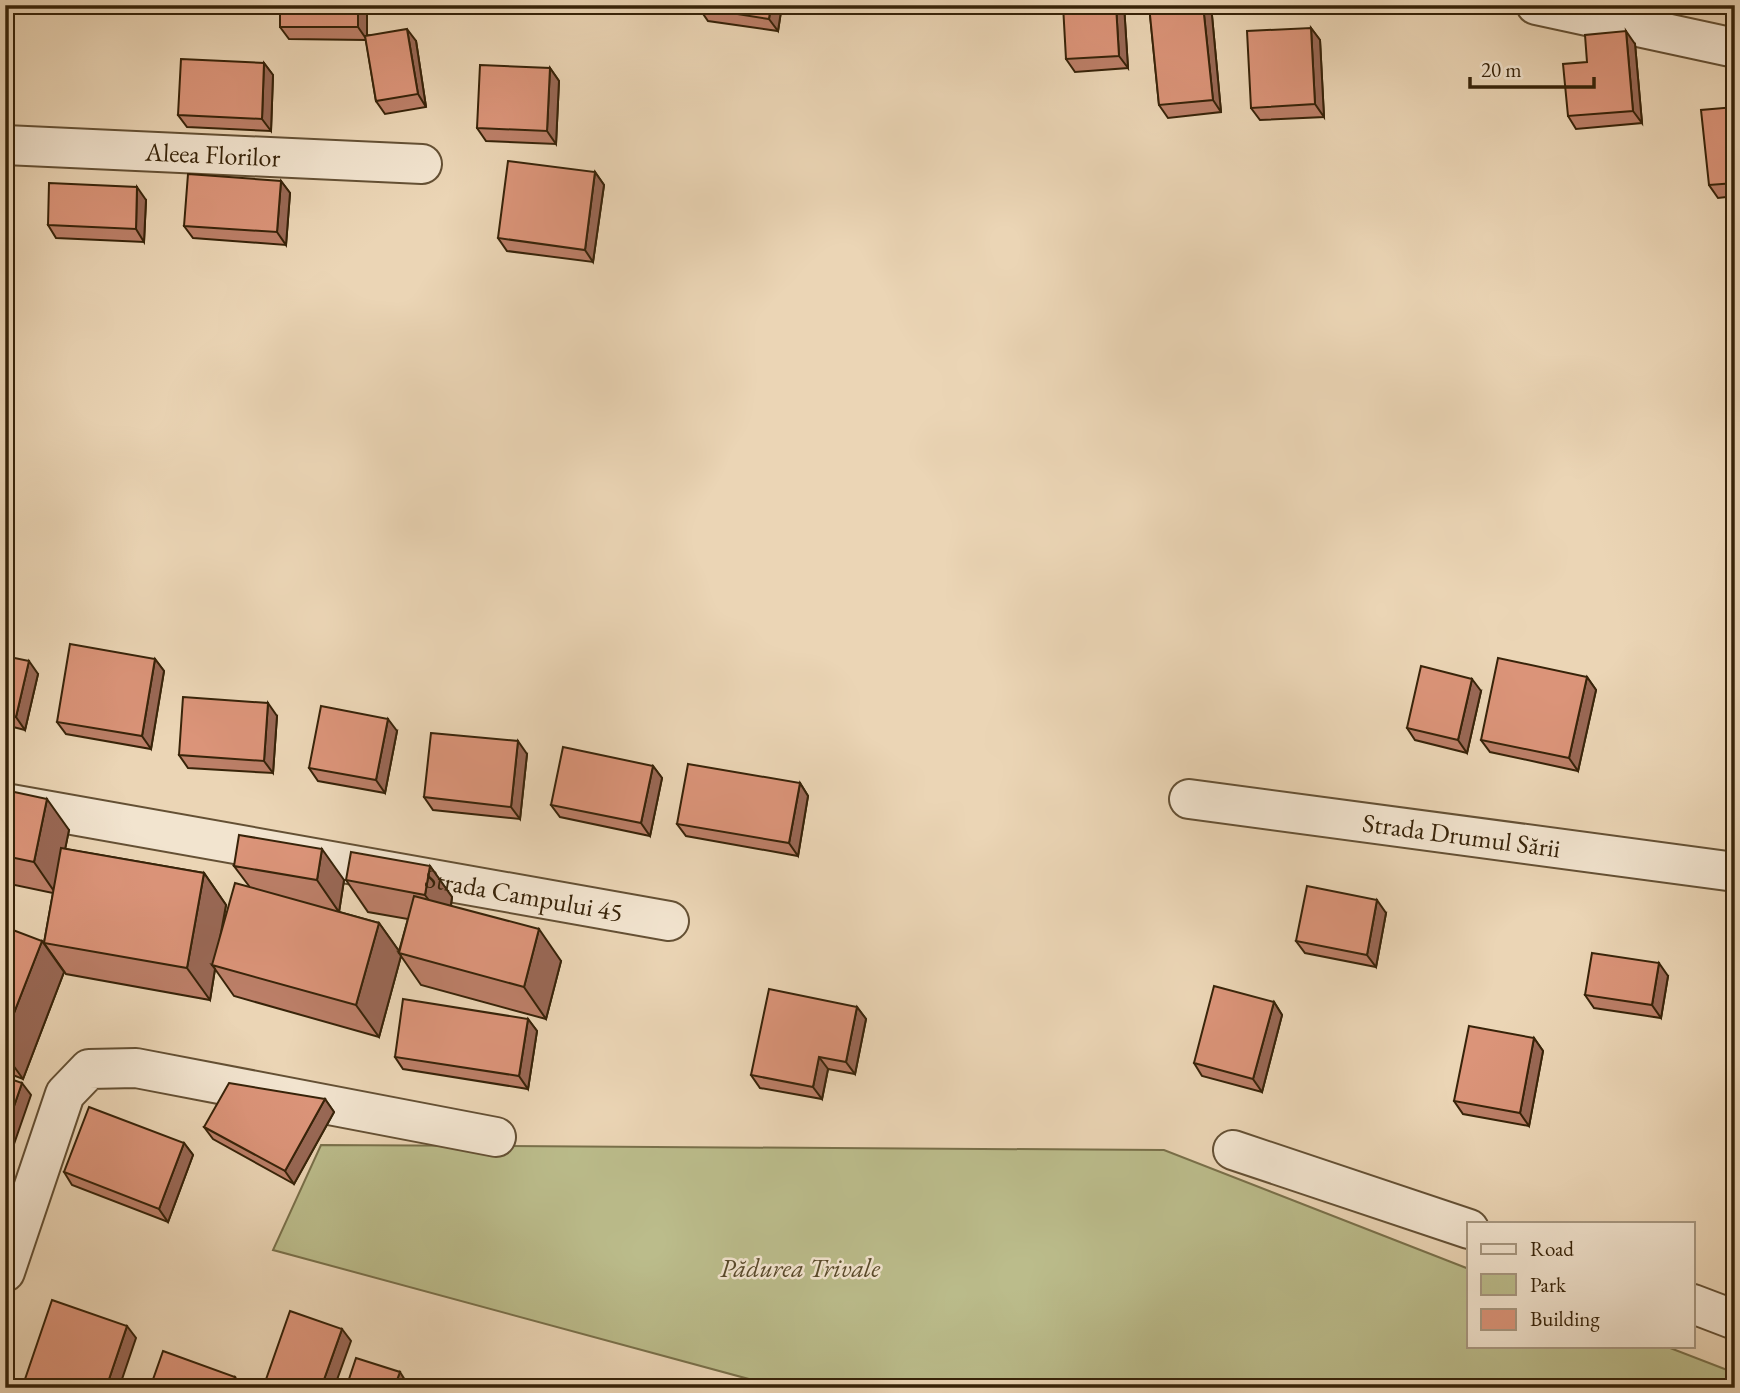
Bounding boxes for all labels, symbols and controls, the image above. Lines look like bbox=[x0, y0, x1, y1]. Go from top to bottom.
scale bar bbox=[1470, 46, 1595, 90]
text: 20 m bbox=[1481, 56, 1522, 83]
street label: Aleea Florilor bbox=[143, 134, 281, 175]
street label: Strada Drumul Sării bbox=[1361, 805, 1563, 866]
street label: Strada Campului 45 bbox=[422, 861, 626, 930]
legend bbox=[1467, 1222, 1694, 1348]
text: Road bbox=[1530, 1235, 1574, 1262]
park label: Pădurea Trivale bbox=[720, 1251, 881, 1285]
text: Park bbox=[1530, 1271, 1567, 1298]
text: Building bbox=[1530, 1305, 1600, 1332]

